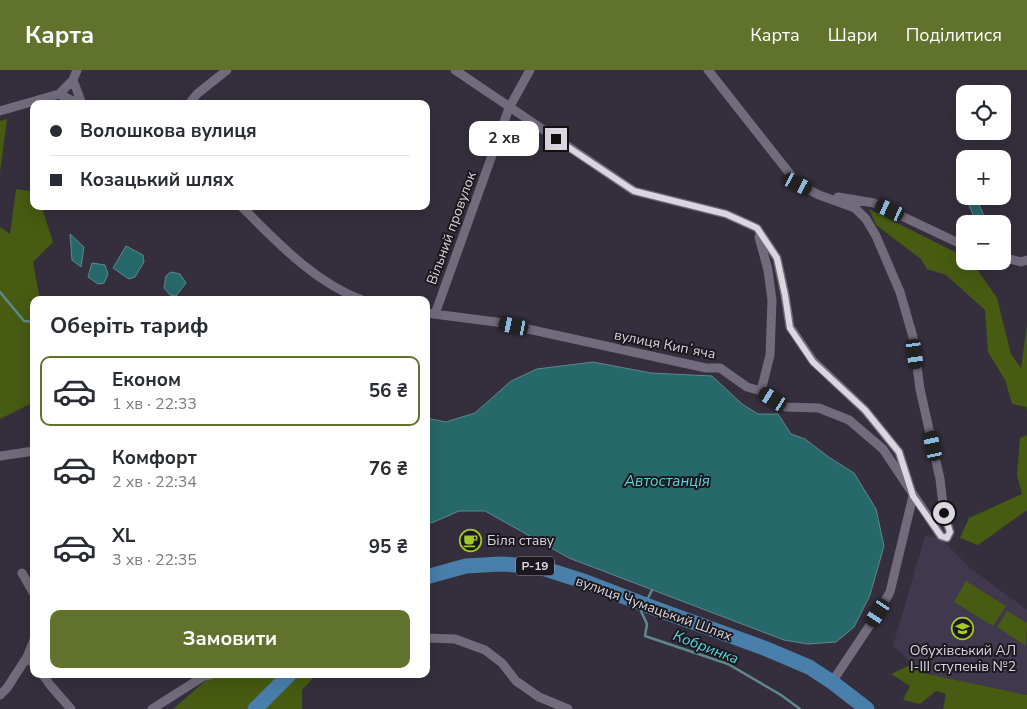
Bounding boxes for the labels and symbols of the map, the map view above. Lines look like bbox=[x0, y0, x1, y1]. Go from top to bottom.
callout: 2 хв bbox=[468, 122, 538, 156]
route end bbox=[545, 128, 567, 150]
street label: Вільний провулок bbox=[422, 168, 481, 287]
car bbox=[781, 171, 814, 197]
car bbox=[873, 197, 906, 223]
car bbox=[497, 316, 530, 336]
street label: вулиця Кипʼяча bbox=[613, 325, 717, 364]
car bbox=[905, 338, 924, 370]
car bbox=[756, 385, 789, 413]
car bbox=[922, 430, 943, 462]
water label: Автостанція bbox=[623, 471, 710, 491]
route start bbox=[933, 502, 955, 524]
cafe icon: Біля ставу bbox=[459, 528, 483, 552]
place label: Біля ставу bbox=[487, 531, 555, 550]
road number: Р-19 bbox=[516, 556, 554, 576]
street label: вулиця Чумацький Шлях bbox=[573, 571, 735, 646]
car bbox=[863, 596, 892, 630]
school or university icon: Обухівський АЛ І-ІІІ ступенів №2 bbox=[951, 616, 975, 640]
water label: Кобринка bbox=[670, 625, 742, 669]
place label: Обухівський АЛ І-ІІІ ступенів №2 bbox=[910, 641, 1016, 676]

